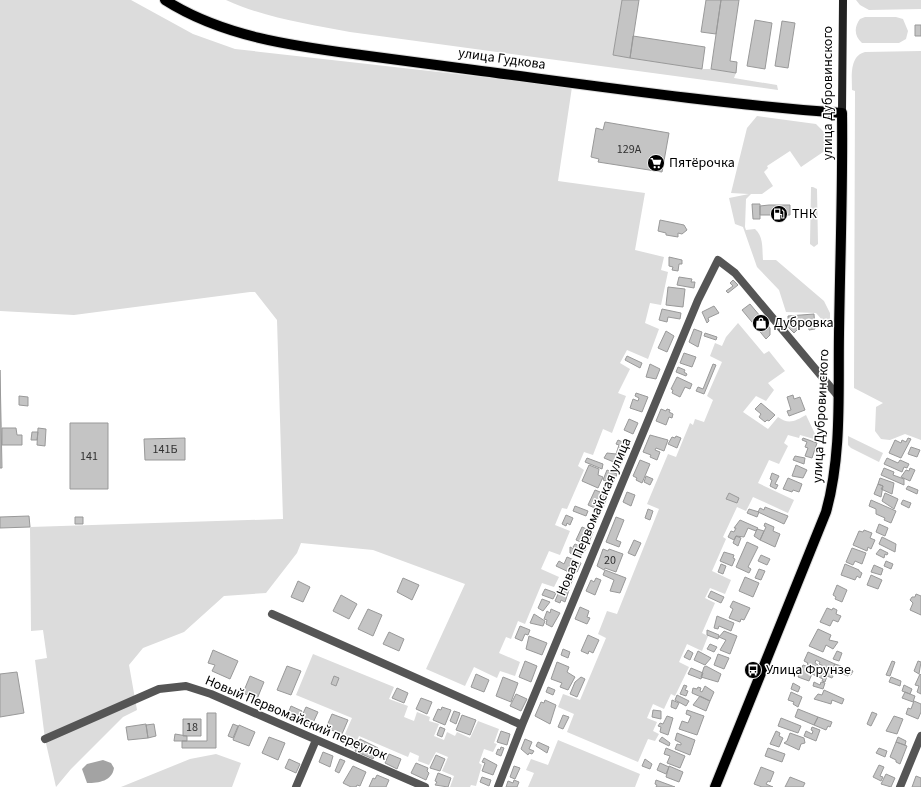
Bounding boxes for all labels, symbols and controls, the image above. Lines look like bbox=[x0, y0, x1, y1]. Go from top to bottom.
street label: улица Дубровинского bbox=[818, 26, 838, 160]
street label: улица Гудкова bbox=[457, 43, 547, 75]
house number: 129А bbox=[617, 141, 642, 158]
supermarket icon: Пятёрочка bbox=[646, 153, 666, 173]
place label: Пятёрочка bbox=[669, 153, 735, 173]
fuel station icon: ТНК bbox=[769, 204, 789, 224]
place label: ТНК bbox=[792, 204, 818, 224]
shop icon: Дубровка bbox=[751, 313, 771, 333]
place label: Дубровка bbox=[774, 313, 834, 333]
street label: улица Дубровинского bbox=[807, 348, 835, 484]
street label: Новая Первомайская улица bbox=[552, 435, 636, 599]
house number: 141Б bbox=[153, 441, 177, 458]
house number: 141 bbox=[80, 448, 98, 465]
house number: 20 bbox=[604, 552, 616, 569]
bus stop icon: Улица Фрунзе bbox=[743, 660, 763, 680]
place label: Улица Фрунзе bbox=[766, 660, 851, 680]
street label: Новый Первомайский переулок bbox=[202, 670, 390, 766]
house number: 18 bbox=[186, 719, 198, 736]

